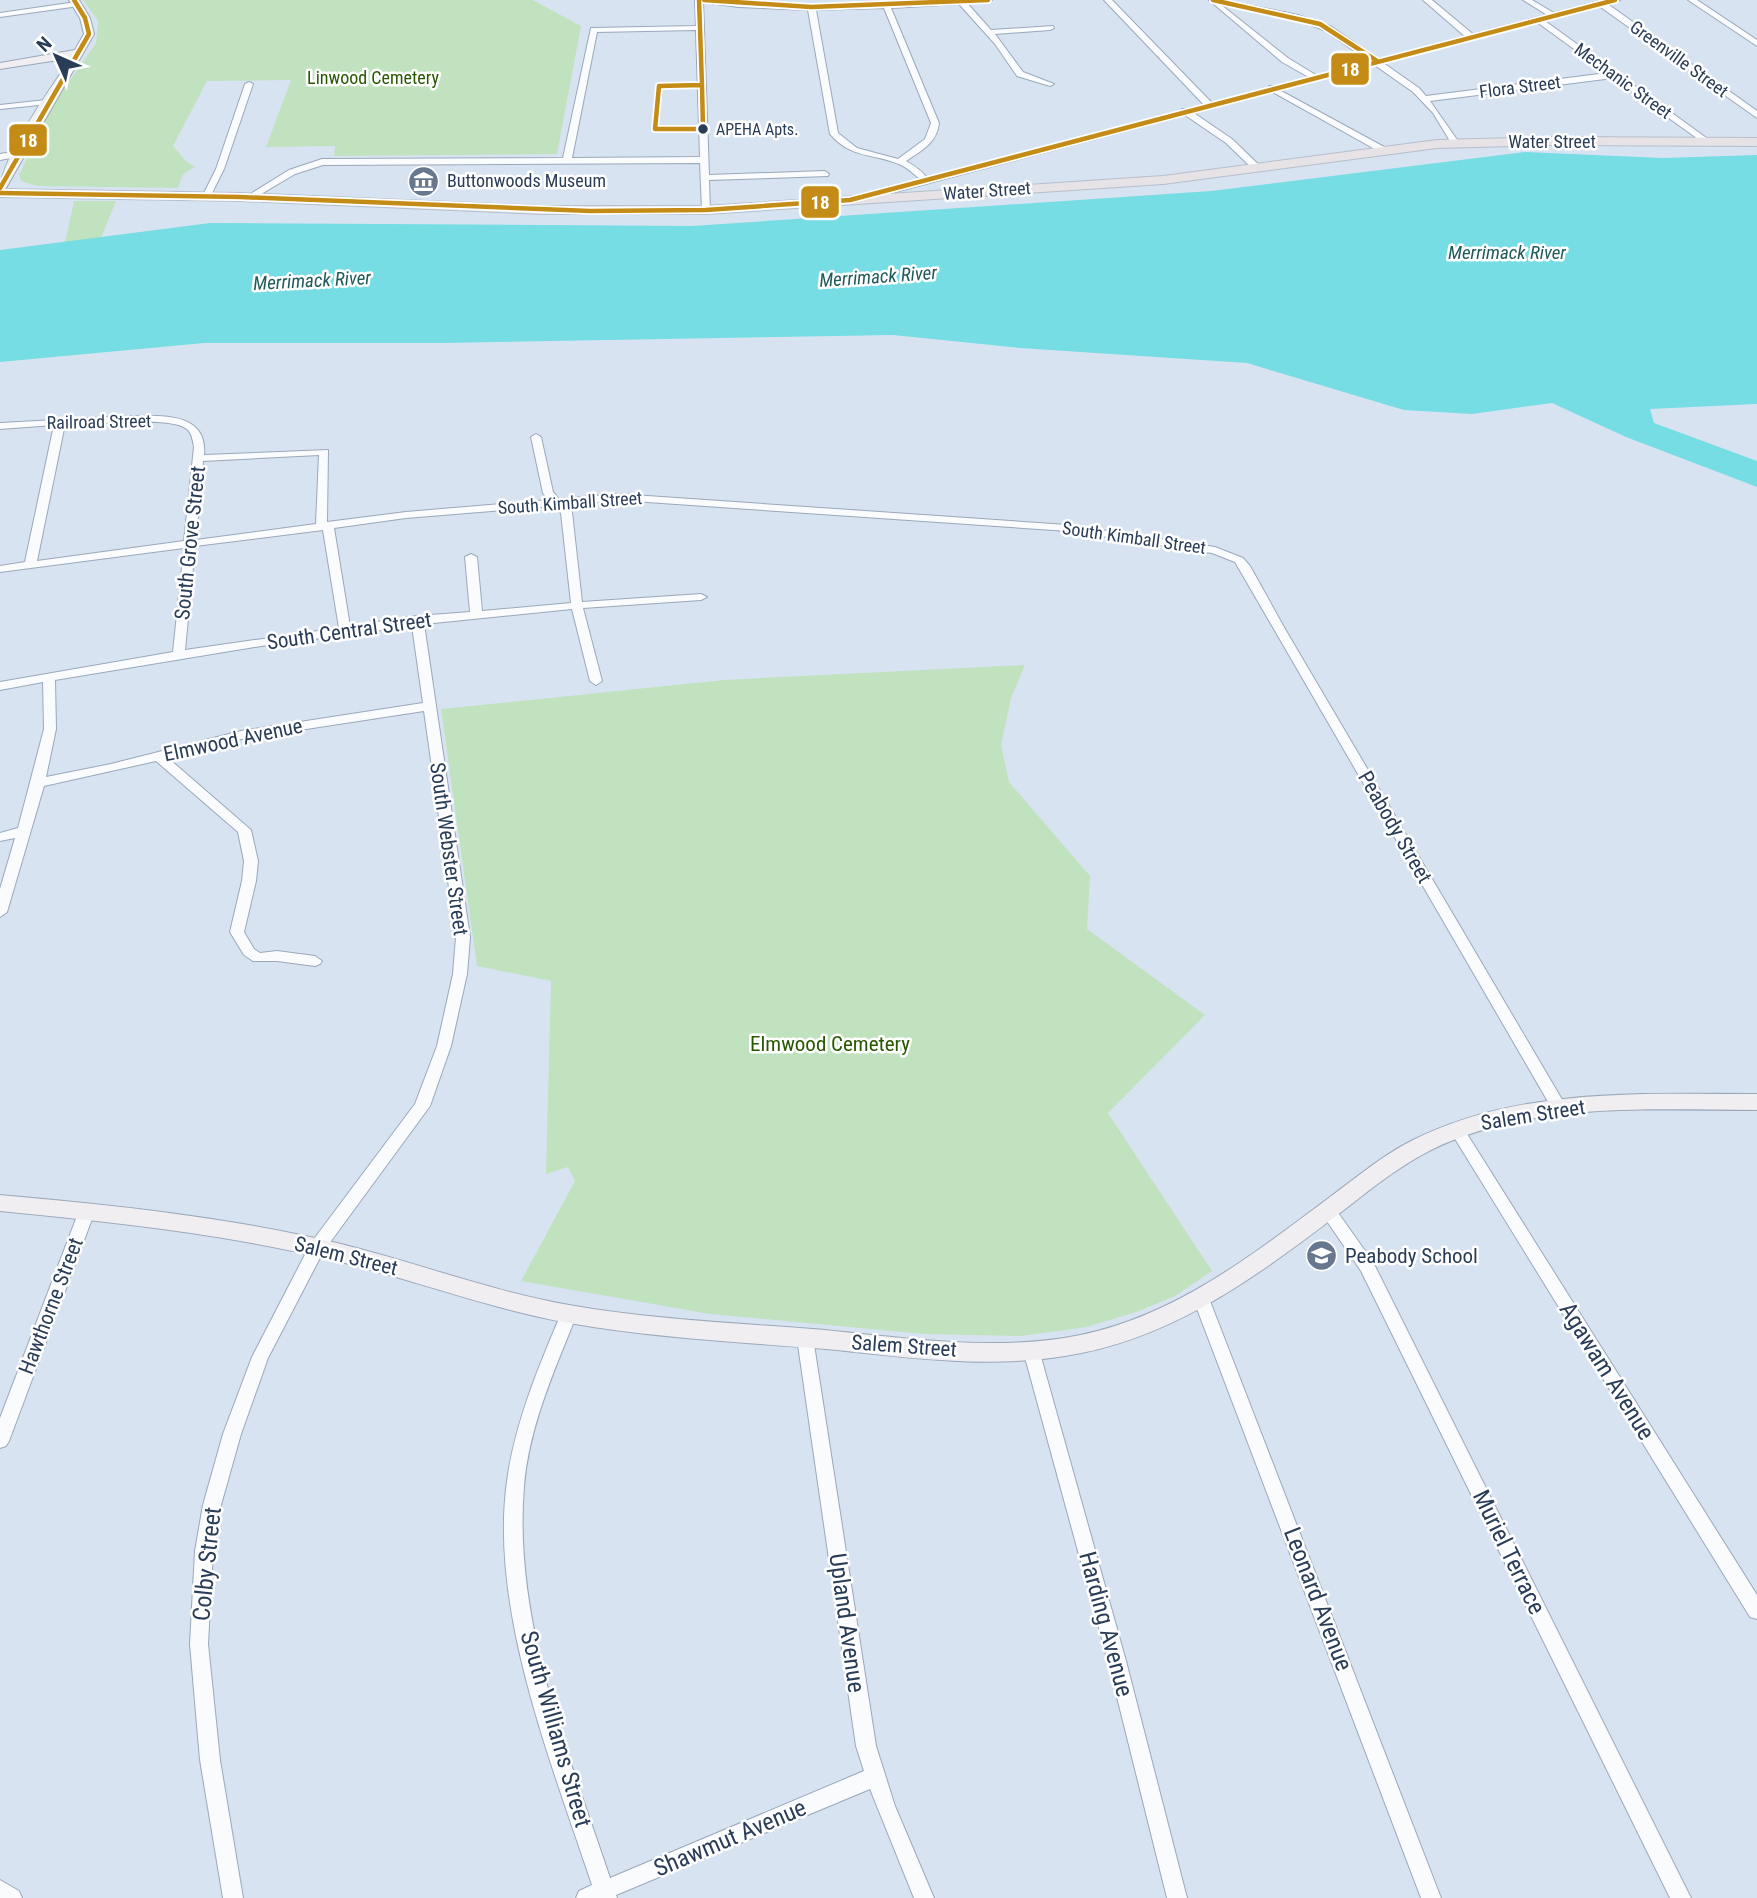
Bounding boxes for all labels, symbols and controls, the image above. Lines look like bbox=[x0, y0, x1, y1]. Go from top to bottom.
street label: Greenville Street bbox=[1626, 16, 1733, 101]
north arrow bbox=[21, 21, 91, 91]
text: N bbox=[32, 32, 57, 57]
street label: Mechanic Street bbox=[1571, 38, 1676, 123]
line badge: 18 bbox=[1330, 52, 1370, 86]
text: 18 bbox=[1340, 58, 1360, 81]
park label: Linwood Cemetery bbox=[307, 67, 439, 88]
street label: Flora Street bbox=[1478, 71, 1562, 102]
place label: APEHA Apts. bbox=[716, 120, 798, 139]
marker: APEHA Apts. bbox=[696, 122, 710, 136]
line badge: 18 bbox=[8, 123, 48, 157]
text: 18 bbox=[18, 129, 38, 152]
street label: Water Street bbox=[1508, 131, 1596, 152]
museum icon: Buttonwoods Museum bbox=[407, 164, 441, 198]
place label: Buttonwoods Museum bbox=[447, 170, 606, 191]
street label: Water Street bbox=[943, 177, 1031, 204]
line badge: 18 bbox=[800, 185, 840, 219]
text: 18 bbox=[810, 191, 830, 214]
water label: Merrimack River bbox=[1448, 241, 1566, 264]
water label: Merrimack River bbox=[818, 261, 938, 292]
water label: Merrimack River bbox=[253, 266, 372, 295]
street label: Railroad Street bbox=[46, 410, 151, 433]
street label: South Grove Street bbox=[170, 465, 210, 621]
street label: South Kimball Street bbox=[497, 487, 643, 518]
street label: South Kimball Street bbox=[1061, 517, 1207, 558]
street label: South Central Street bbox=[265, 608, 433, 654]
street label: Elmwood Avenue bbox=[161, 714, 305, 766]
street label: South Webster Street bbox=[425, 761, 473, 937]
street label: Peabody Street bbox=[1353, 767, 1437, 887]
park label: Elmwood Cemetery bbox=[750, 1032, 910, 1056]
street label: Salem Street bbox=[1479, 1095, 1587, 1135]
street label: Salem Street bbox=[292, 1232, 400, 1280]
street label: Hawthorne Street bbox=[14, 1234, 88, 1378]
school or university icon: Peabody School bbox=[1305, 1239, 1339, 1273]
place label: Peabody School bbox=[1345, 1244, 1478, 1268]
street label: Agawam Avenue bbox=[1554, 1297, 1660, 1445]
street label: Salem Street bbox=[851, 1330, 957, 1362]
street label: Muriel Terrace bbox=[1467, 1485, 1551, 1619]
street label: Colby Street bbox=[187, 1506, 227, 1622]
street label: Leonard Avenue bbox=[1278, 1523, 1358, 1675]
street label: Harding Avenue bbox=[1073, 1548, 1139, 1700]
street label: Upland Avenue bbox=[823, 1552, 871, 1694]
street label: South Williams Street bbox=[515, 1628, 597, 1830]
street label: Shawmut Avenue bbox=[650, 1793, 810, 1883]

